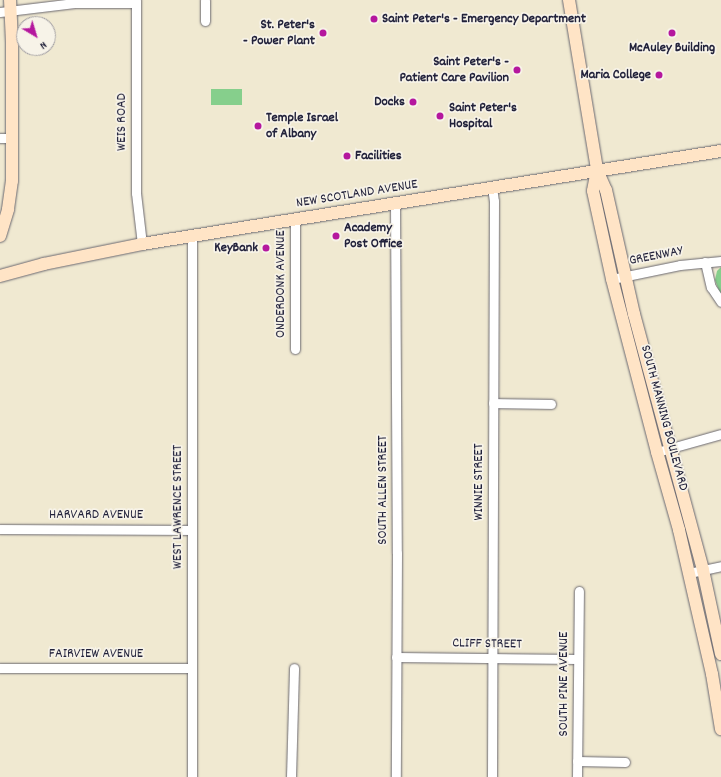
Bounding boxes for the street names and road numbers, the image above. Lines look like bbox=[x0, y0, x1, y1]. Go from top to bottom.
street label: WEIS ROAD bbox=[114, 93, 130, 151]
street label: NEW SCOTLAND AVENUE bbox=[295, 176, 419, 212]
street label: ONDERDONK AVENUE bbox=[273, 230, 289, 338]
street label: GREENWAY bbox=[628, 243, 684, 269]
street label: SOUTH MANNING BOULEVARD bbox=[636, 343, 692, 493]
street label: SOUTH ALLEN STREET bbox=[375, 435, 391, 545]
street label: WINNIE STREET bbox=[471, 443, 487, 521]
street label: WEST LAWRENCE STREET bbox=[170, 445, 186, 569]
street label: HARVARD AVENUE bbox=[49, 507, 143, 523]
street label: SOUTH PINE AVENUE bbox=[556, 632, 572, 736]
street label: CLIFF STREET bbox=[452, 635, 522, 653]
street label: FAIRVIEW AVENUE bbox=[49, 646, 143, 662]

